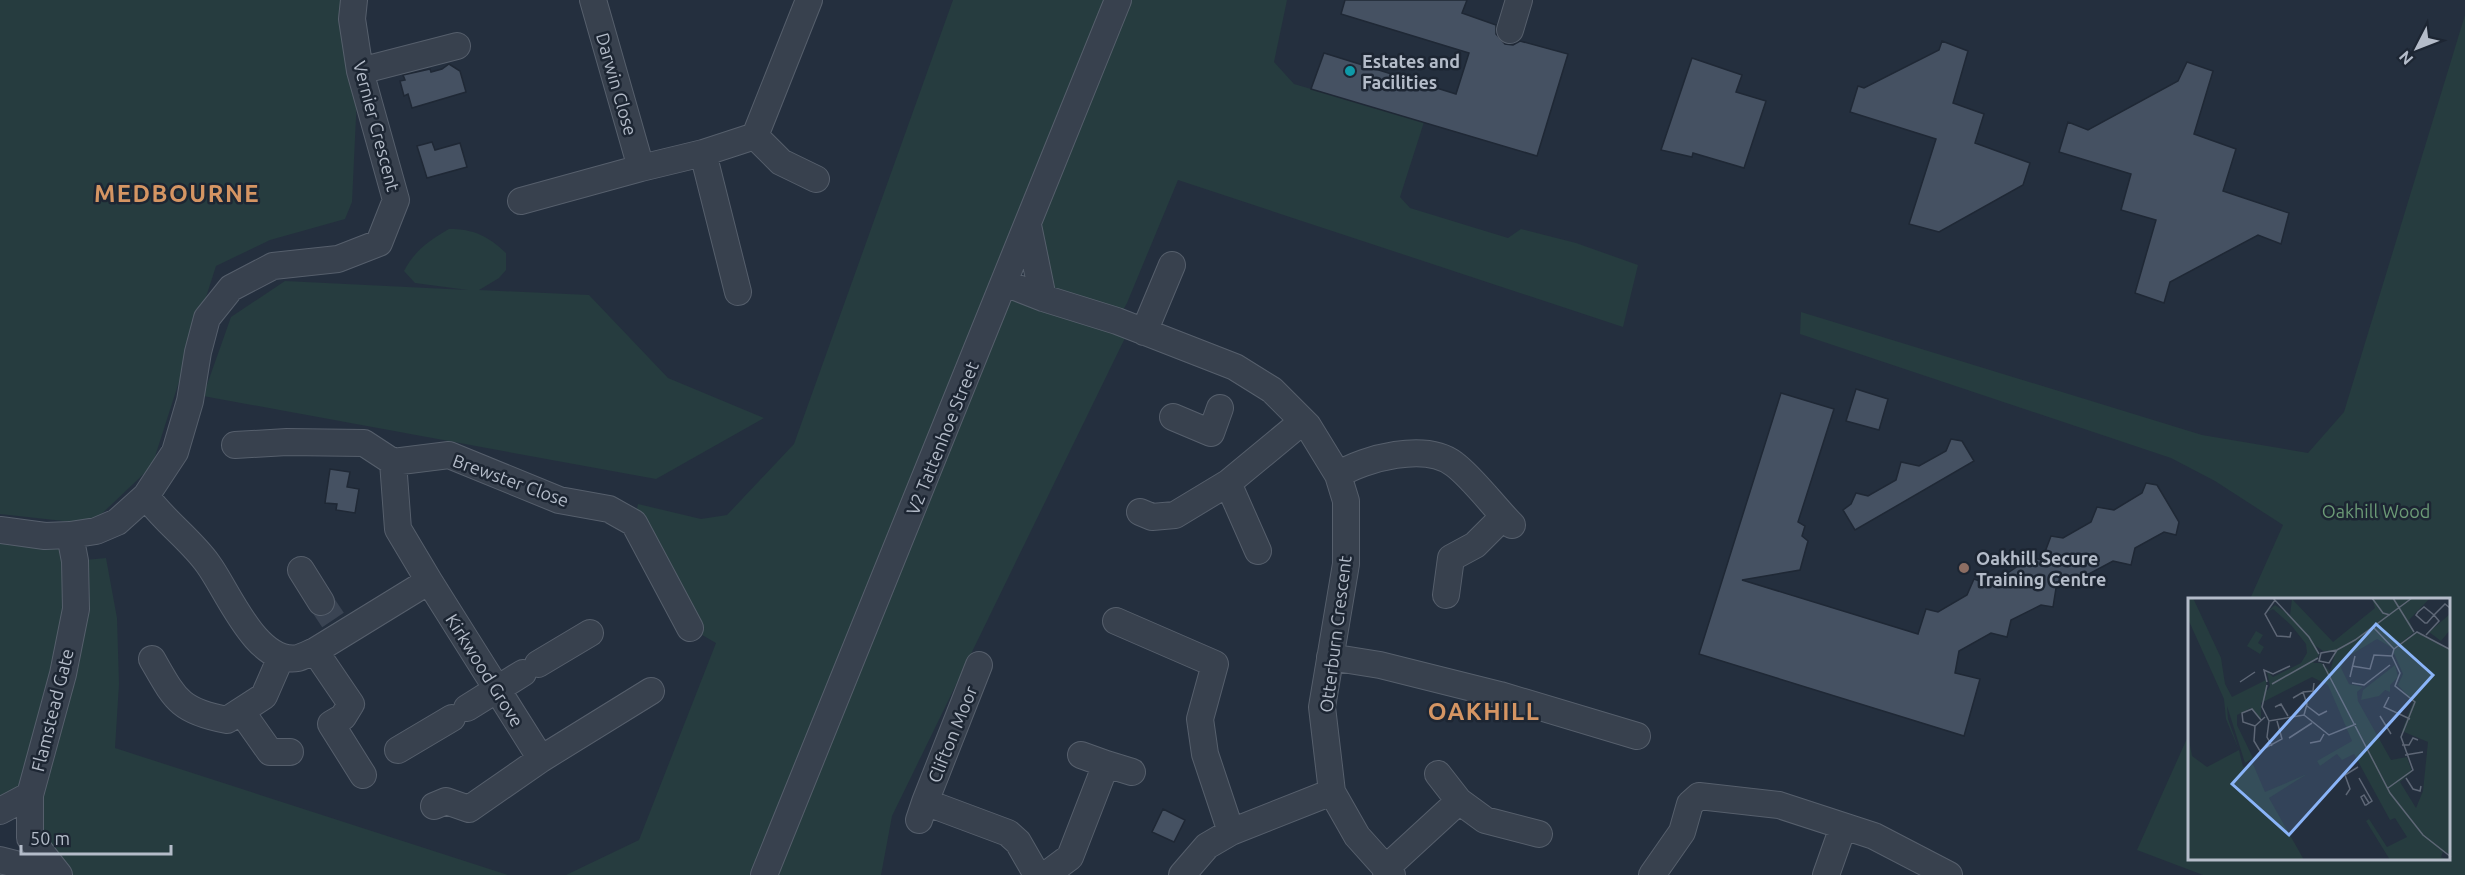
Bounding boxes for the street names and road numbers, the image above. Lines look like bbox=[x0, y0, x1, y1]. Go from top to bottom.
street label: Darwin Close bbox=[593, 30, 641, 138]
street label: Vernier Crescent bbox=[350, 59, 404, 193]
street label: V2 Tattenhoe Street bbox=[902, 358, 982, 518]
street label: Brewster Close bbox=[450, 450, 572, 510]
street label: Otterburn Crescent bbox=[1315, 554, 1355, 714]
street label: Kirkwood Grove bbox=[442, 610, 528, 730]
street label: Flamstead Gate bbox=[27, 647, 77, 773]
street label: Clifton Moor bbox=[924, 683, 981, 785]

